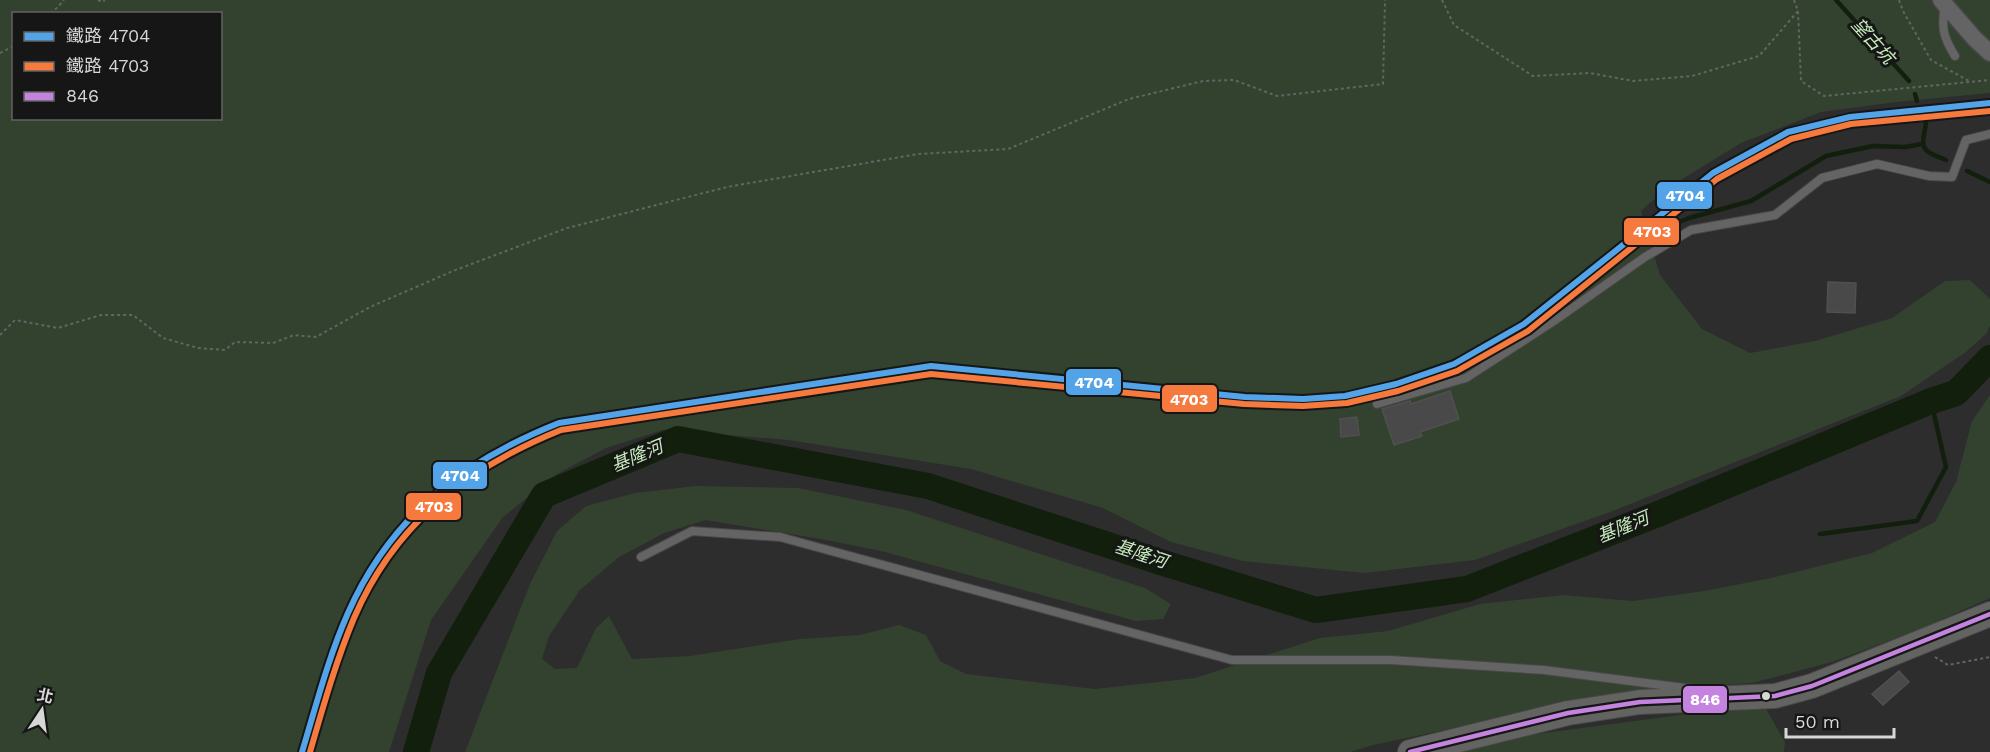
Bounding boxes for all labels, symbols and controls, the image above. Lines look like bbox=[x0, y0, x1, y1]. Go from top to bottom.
legend bbox=[12, 12, 222, 120]
water label: 望古坑 bbox=[1848, 14, 1901, 70]
text: 鐵路 4704 bbox=[66, 25, 150, 46]
text: 鐵路 4703 bbox=[66, 55, 149, 76]
text: 846 bbox=[66, 85, 99, 106]
line badge: 4704 bbox=[1656, 181, 1713, 210]
text: 4704 bbox=[1665, 186, 1705, 205]
line badge: 4703 bbox=[1623, 217, 1680, 246]
text: 4703 bbox=[1633, 222, 1671, 241]
line badge: 4704 bbox=[1065, 368, 1122, 396]
text: 4704 bbox=[1074, 373, 1114, 392]
line badge: 4703 bbox=[1161, 384, 1218, 413]
text: 4703 bbox=[1170, 390, 1208, 409]
water label: 基隆河 bbox=[608, 434, 669, 476]
line badge: 4704 bbox=[432, 461, 488, 490]
text: 4704 bbox=[440, 466, 480, 485]
line badge: 4703 bbox=[405, 492, 462, 521]
text: 4703 bbox=[415, 497, 453, 516]
water label: 基隆河 bbox=[1594, 506, 1655, 546]
water label: 基隆河 bbox=[1112, 535, 1173, 573]
north arrow bbox=[12, 680, 72, 740]
text: 北 bbox=[35, 685, 55, 707]
line badge: 846 bbox=[1682, 685, 1728, 714]
text: 846 bbox=[1690, 690, 1720, 709]
unlabelled marker bbox=[1760, 690, 1772, 702]
scale bar bbox=[1786, 701, 1894, 739]
text: 50 m bbox=[1795, 711, 1840, 732]

